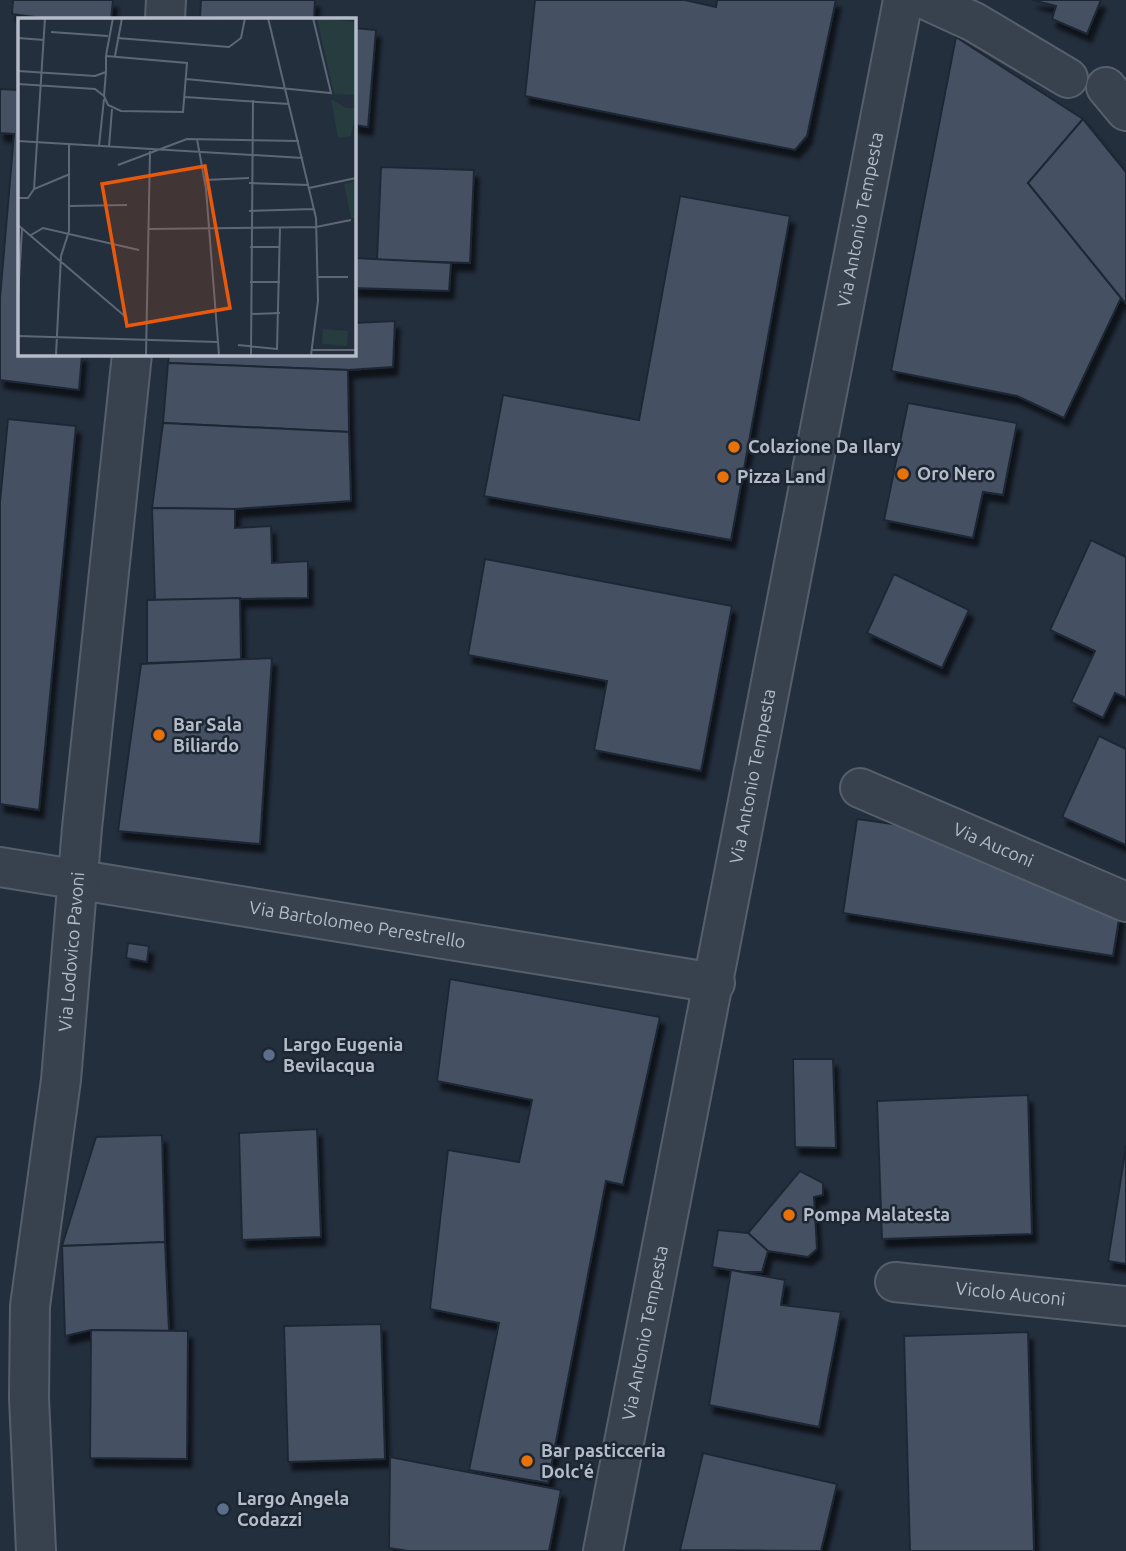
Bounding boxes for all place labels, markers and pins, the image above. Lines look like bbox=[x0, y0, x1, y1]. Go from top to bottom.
place label: Colazione Da Ilary bbox=[748, 436, 901, 456]
marker: Colazione Da Ilary bbox=[726, 439, 742, 455]
place label: Oro Nero bbox=[917, 463, 995, 483]
place label: Pizza Land bbox=[737, 466, 826, 486]
marker: Oro Nero bbox=[895, 466, 911, 482]
marker: Pizza Land bbox=[715, 469, 731, 485]
place label: Bar Sala Biliardo bbox=[173, 714, 242, 755]
marker: Bar Sala Biliardo bbox=[151, 727, 167, 743]
place label: Largo Eugenia Bevilacqua bbox=[283, 1034, 403, 1075]
marker: Largo Eugenia Bevilacqua bbox=[261, 1047, 277, 1063]
place label: Pompa Malatesta bbox=[803, 1204, 950, 1224]
marker: Pompa Malatesta bbox=[781, 1207, 797, 1223]
place label: Bar pasticceria Dolc'é bbox=[541, 1440, 666, 1481]
marker: Bar pasticceria Dolc'é bbox=[519, 1453, 535, 1469]
place label: Largo Angela Codazzi bbox=[237, 1488, 349, 1529]
marker: Largo Angela Codazzi bbox=[215, 1501, 231, 1517]

